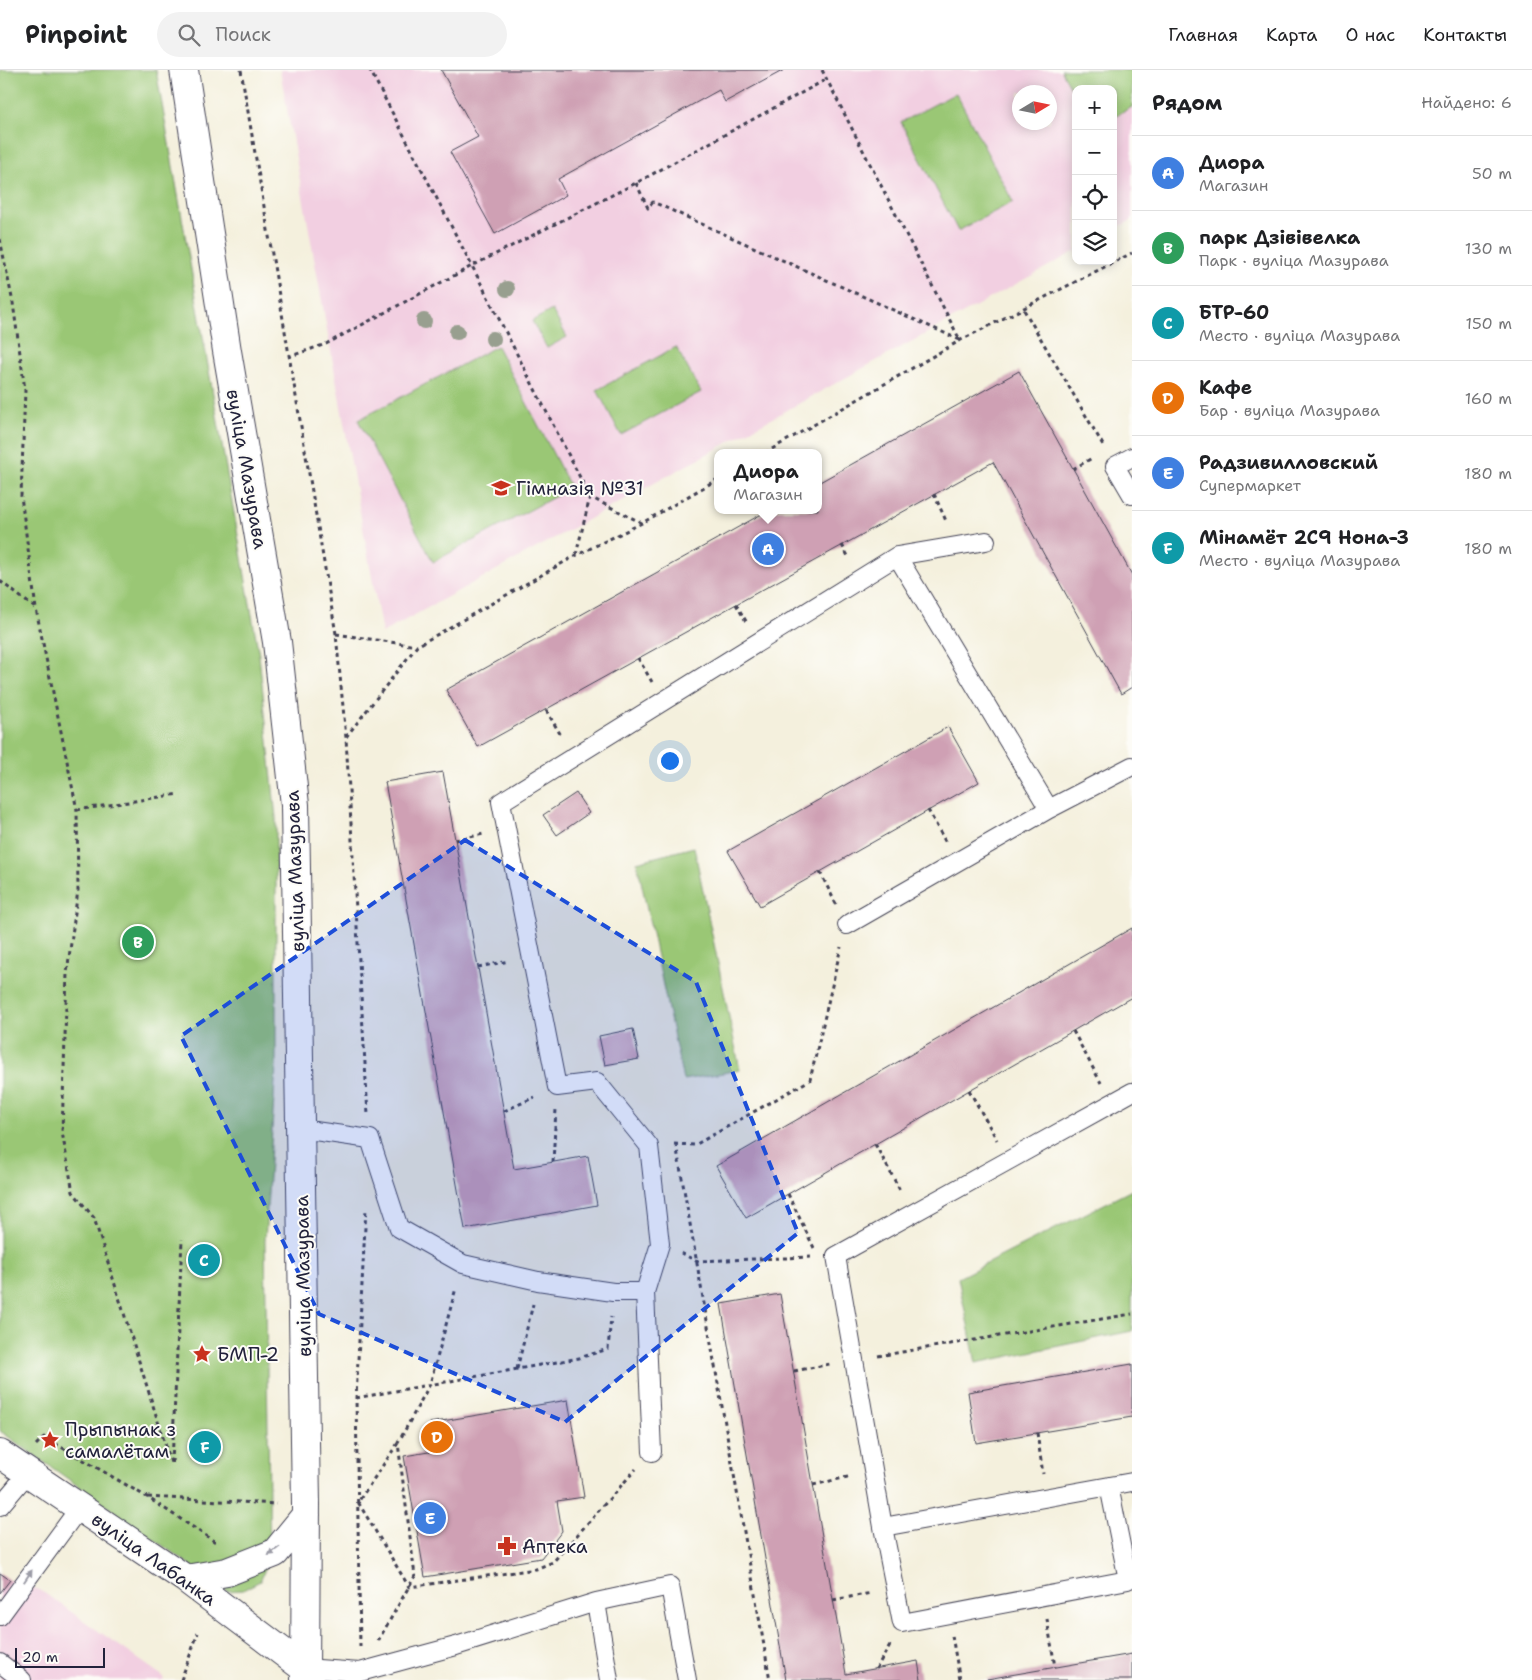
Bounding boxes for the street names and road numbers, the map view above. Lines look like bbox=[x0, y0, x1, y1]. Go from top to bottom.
street label: вуліца Мазурава bbox=[221, 387, 273, 551]
street label: вуліца Мазурава bbox=[280, 790, 310, 952]
street label: вуліца Мазурава bbox=[289, 1195, 317, 1357]
street label: вуліца Лабанка bbox=[87, 1507, 221, 1611]

